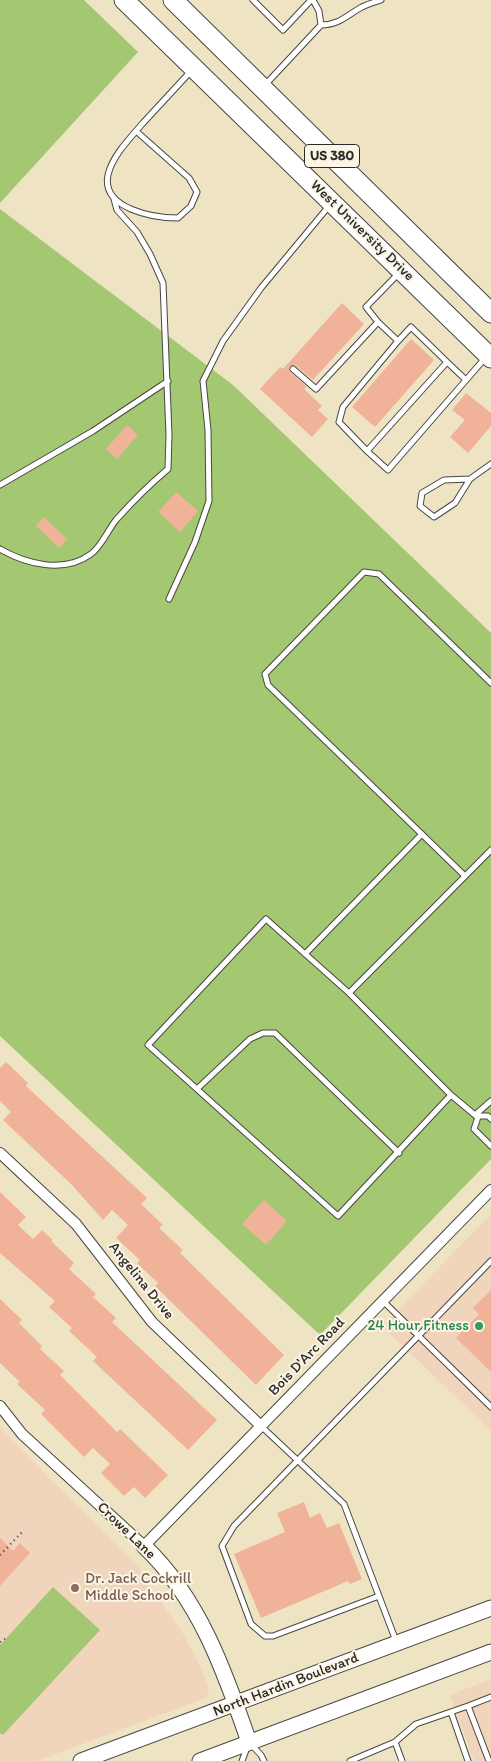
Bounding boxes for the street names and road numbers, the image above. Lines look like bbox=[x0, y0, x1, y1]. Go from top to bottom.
road number: US 380 bbox=[304, 144, 360, 168]
street label: West University Drive bbox=[306, 177, 418, 285]
street label: Angelina Drive bbox=[104, 1239, 178, 1323]
street label: Bois D'Arc Road bbox=[265, 1314, 349, 1400]
street label: Crowe Lane bbox=[93, 1499, 159, 1563]
street label: North Hardin Boulevard bbox=[211, 1649, 361, 1721]

